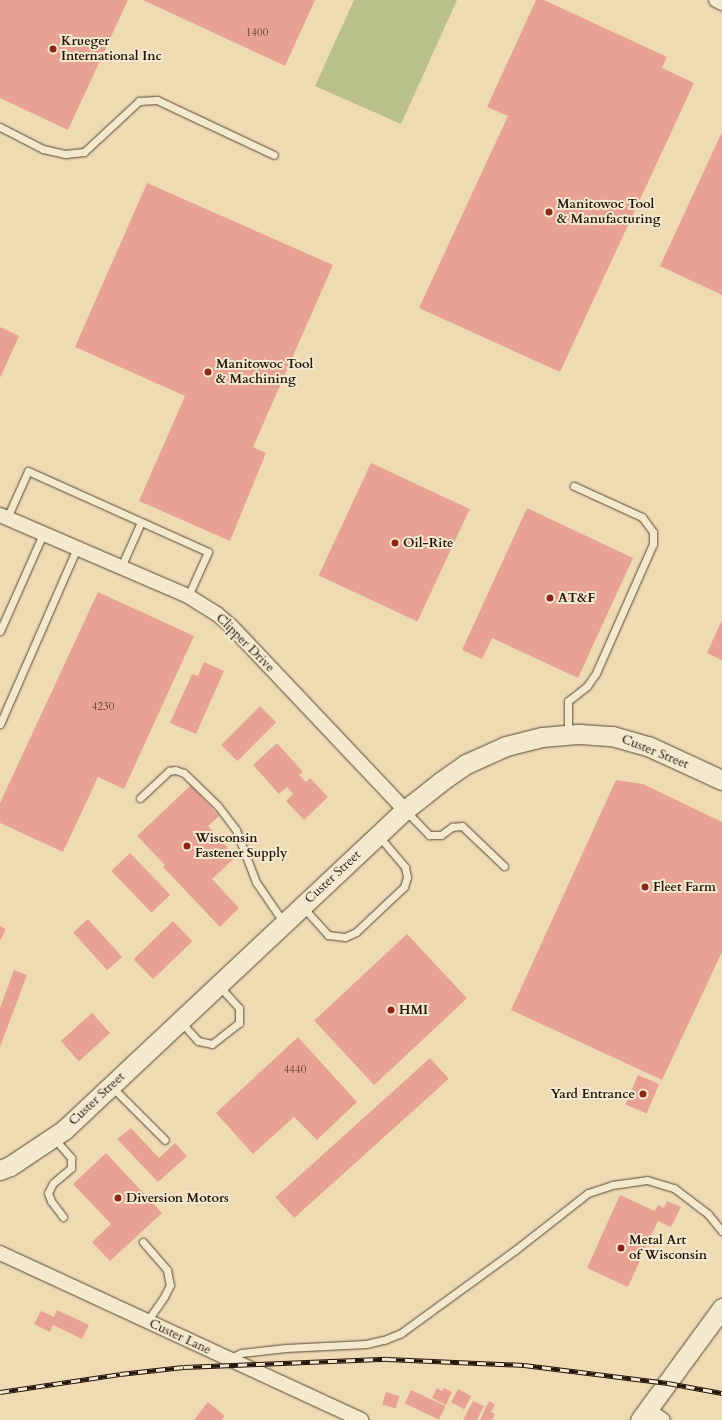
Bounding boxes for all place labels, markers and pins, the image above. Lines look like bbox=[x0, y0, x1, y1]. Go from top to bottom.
place label: Krueger International Inc bbox=[61, 34, 162, 65]
marker: Krueger International Inc bbox=[48, 44, 58, 54]
place label: Manitowoc Tool & Manufacturing bbox=[557, 197, 661, 228]
marker: Manitowoc Tool & Manufacturing bbox=[544, 207, 554, 217]
place label: Manitowoc Tool & Machining bbox=[216, 357, 313, 388]
marker: Manitowoc Tool & Machining bbox=[203, 367, 213, 377]
place label: Oil-Rite bbox=[403, 535, 453, 551]
marker: Oil-Rite bbox=[390, 538, 400, 548]
place label: AT&F bbox=[558, 590, 595, 606]
marker: AT&F bbox=[545, 593, 555, 603]
place label: Wisconsin Fastener Supply bbox=[195, 831, 287, 862]
marker: Wisconsin Fastener Supply bbox=[182, 841, 192, 851]
place label: Fleet Farm bbox=[653, 879, 716, 895]
marker: Fleet Farm bbox=[640, 882, 650, 892]
place label: HMI bbox=[399, 1002, 428, 1018]
marker: HMI bbox=[386, 1005, 396, 1015]
place label: Yard Entrance bbox=[550, 1086, 635, 1102]
marker: Yard Entrance bbox=[638, 1089, 648, 1099]
place label: Diversion Motors bbox=[126, 1190, 229, 1206]
marker: Diversion Motors bbox=[113, 1193, 123, 1203]
place label: Metal Art of Wisconsin bbox=[629, 1233, 707, 1264]
marker: Metal Art of Wisconsin bbox=[616, 1243, 626, 1253]

